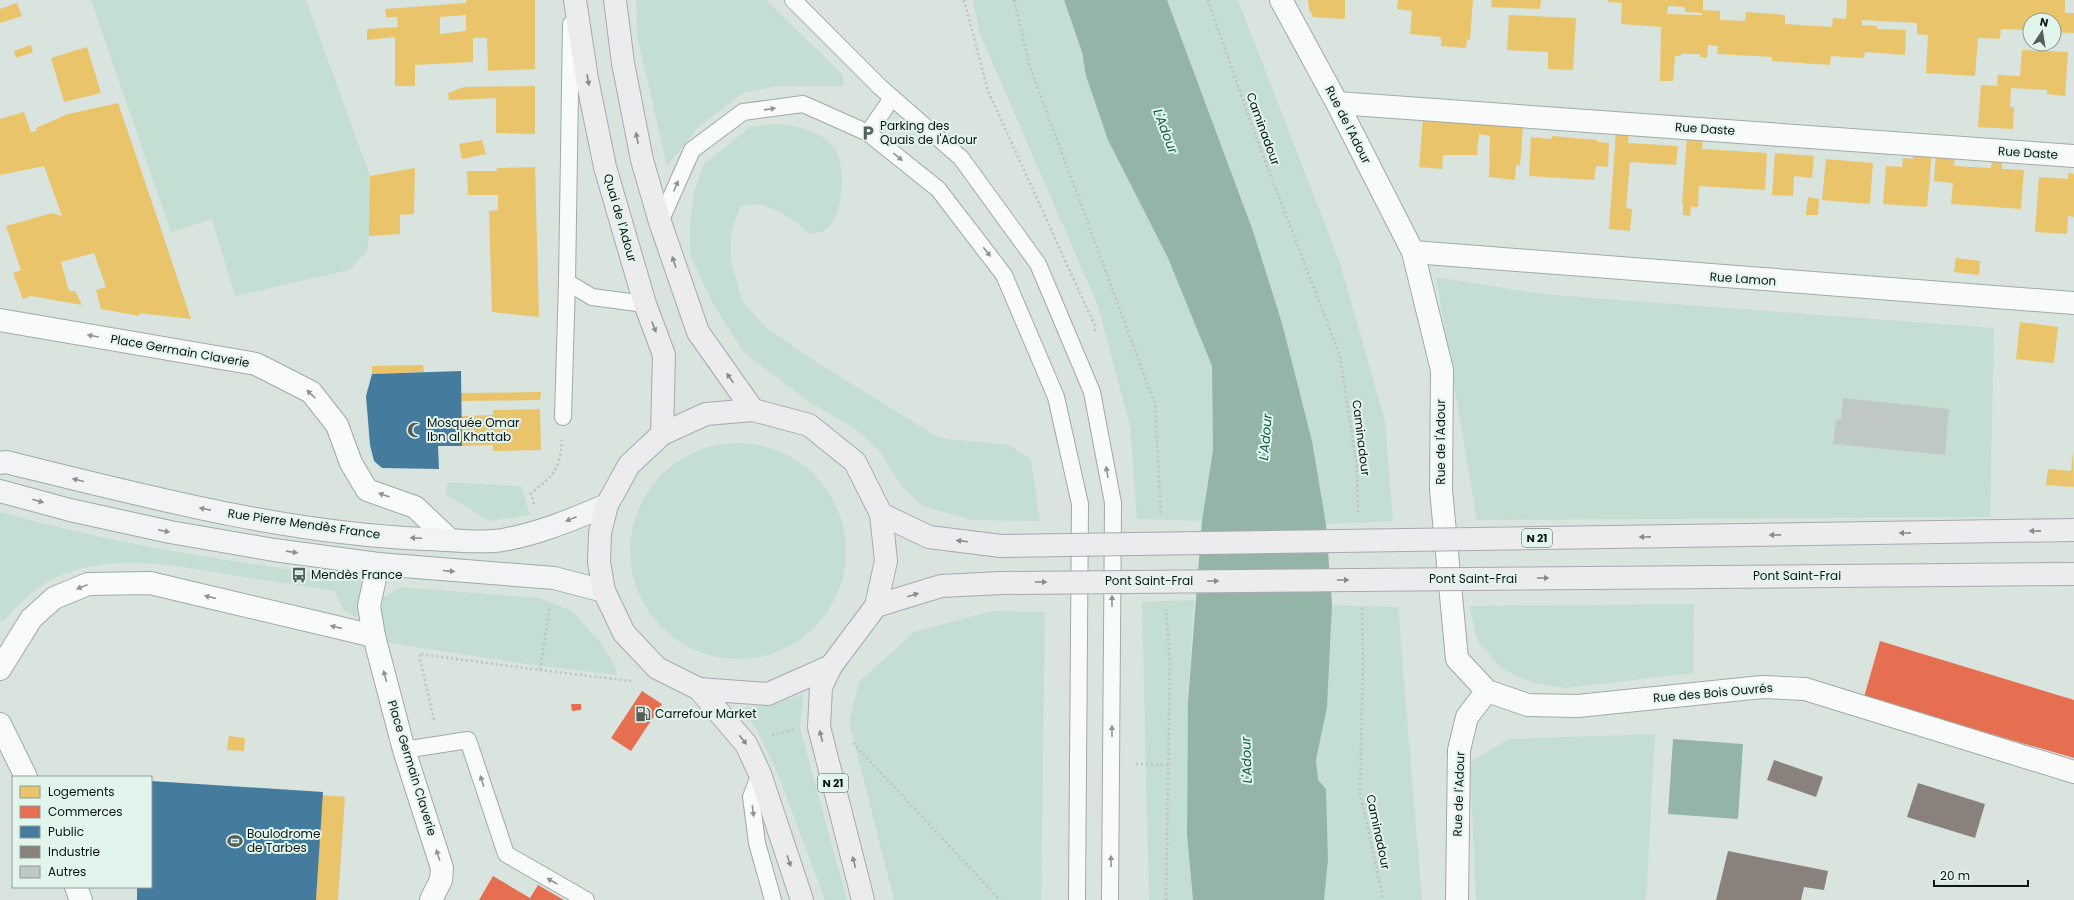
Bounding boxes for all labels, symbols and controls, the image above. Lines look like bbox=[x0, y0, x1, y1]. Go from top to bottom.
north arrow bbox=[2022, 12, 2062, 52]
text: N bbox=[2038, 14, 2050, 31]
one-way arrow bbox=[585, 74, 591, 86]
street label: Rue de l'Adour bbox=[1322, 83, 1376, 167]
street label: Caminadour bbox=[1242, 90, 1285, 168]
one-way arrow bbox=[764, 106, 776, 112]
water label: L'Adour bbox=[1148, 106, 1183, 157]
place label: Parking des Quais de l'Adour bbox=[880, 117, 978, 148]
street label: Rue Daste bbox=[1674, 118, 1736, 139]
parking icon: Parking des Quais de l'Adour bbox=[859, 124, 877, 142]
one-way arrow bbox=[634, 132, 640, 144]
street label: Rue Daste bbox=[1997, 142, 2059, 163]
one-way arrow bbox=[893, 153, 904, 162]
street label: Quai de l'Adour bbox=[600, 172, 641, 264]
one-way arrow bbox=[673, 181, 679, 192]
one-way arrow bbox=[982, 246, 991, 257]
one-way arrow bbox=[671, 256, 677, 268]
street label: Rue Lamon bbox=[1709, 268, 1777, 289]
one-way arrow bbox=[651, 321, 657, 333]
street label: Place Germain Claverie bbox=[109, 330, 251, 371]
one-way arrow bbox=[87, 333, 99, 339]
one-way arrow bbox=[726, 373, 734, 383]
one-way arrow bbox=[306, 389, 316, 398]
street label: Caminadour bbox=[1348, 399, 1375, 477]
street label: Rue de l'Adour bbox=[1432, 399, 1449, 485]
water label: L'Adour bbox=[1254, 412, 1277, 461]
place label: Mosquée Omar Ibn al Khattab bbox=[427, 414, 520, 445]
mosque icon: Mosquée Omar Ibn al Khattab bbox=[406, 421, 424, 439]
one-way arrow bbox=[1104, 465, 1110, 478]
one-way arrow bbox=[72, 476, 84, 482]
one-way arrow bbox=[378, 492, 390, 498]
one-way arrow bbox=[32, 498, 44, 504]
street label: Rue Pierre Mendès France bbox=[227, 504, 382, 543]
one-way arrow bbox=[198, 505, 211, 511]
one-way arrow bbox=[564, 517, 576, 523]
one-way arrow bbox=[158, 528, 170, 534]
one-way arrow bbox=[2028, 528, 2041, 534]
road number: N 21 bbox=[1522, 529, 1552, 547]
one-way arrow bbox=[1898, 530, 1911, 536]
one-way arrow bbox=[1768, 532, 1781, 538]
one-way arrow bbox=[1638, 534, 1651, 540]
one-way arrow bbox=[410, 535, 422, 542]
one-way arrow bbox=[956, 538, 968, 545]
one-way arrow bbox=[286, 549, 298, 555]
bus stop icon: Mendès France bbox=[290, 566, 308, 584]
place label: Mendès France bbox=[311, 566, 403, 583]
street label: Pont Saint-Frai bbox=[1753, 567, 1841, 584]
one-way arrow bbox=[443, 568, 455, 574]
street label: Pont Saint-Frai bbox=[1429, 570, 1517, 587]
street label: Pont Saint-Frai bbox=[1105, 572, 1193, 589]
one-way arrow bbox=[1537, 575, 1550, 581]
one-way arrow bbox=[1337, 577, 1350, 583]
one-way arrow bbox=[1207, 578, 1220, 584]
one-way arrow bbox=[1035, 579, 1048, 585]
one-way arrow bbox=[75, 584, 87, 590]
one-way arrow bbox=[908, 592, 920, 598]
one-way arrow bbox=[204, 594, 216, 600]
one-way arrow bbox=[1109, 594, 1115, 607]
one-way arrow bbox=[330, 623, 343, 629]
one-way arrow bbox=[382, 670, 388, 683]
street label: Rue des Bois Ouvrés bbox=[1652, 679, 1774, 706]
street label: Place Germain Claverie bbox=[384, 698, 441, 838]
fuel station icon: Carrefour Market bbox=[634, 705, 652, 723]
place label: Carrefour Market bbox=[655, 705, 757, 722]
one-way arrow bbox=[1108, 725, 1115, 737]
one-way arrow bbox=[818, 730, 824, 743]
one-way arrow bbox=[738, 734, 747, 745]
water label: L'Adour bbox=[1236, 735, 1257, 784]
street label: Rue de l'Adour bbox=[1449, 751, 1469, 837]
road number: N 21 bbox=[818, 774, 848, 792]
one-way arrow bbox=[478, 775, 484, 787]
legend bbox=[12, 776, 152, 888]
text: Logements bbox=[48, 783, 115, 800]
street label: Caminadour bbox=[1362, 793, 1395, 872]
text: Commerces bbox=[48, 803, 123, 820]
one-way arrow bbox=[750, 805, 756, 817]
text: Public bbox=[48, 823, 84, 840]
place label: Boulodrome de Tarbes bbox=[247, 825, 320, 856]
sports icon: Boulodrome de Tarbes bbox=[226, 832, 244, 850]
text: Industrie bbox=[48, 843, 100, 860]
one-way arrow bbox=[435, 848, 441, 860]
one-way arrow bbox=[1108, 854, 1114, 867]
one-way arrow bbox=[786, 855, 792, 867]
one-way arrow bbox=[851, 856, 857, 868]
scale bar bbox=[1934, 862, 2028, 888]
text: Autres bbox=[48, 863, 86, 880]
text: 20 m bbox=[1940, 867, 1970, 884]
one-way arrow bbox=[546, 877, 558, 884]

